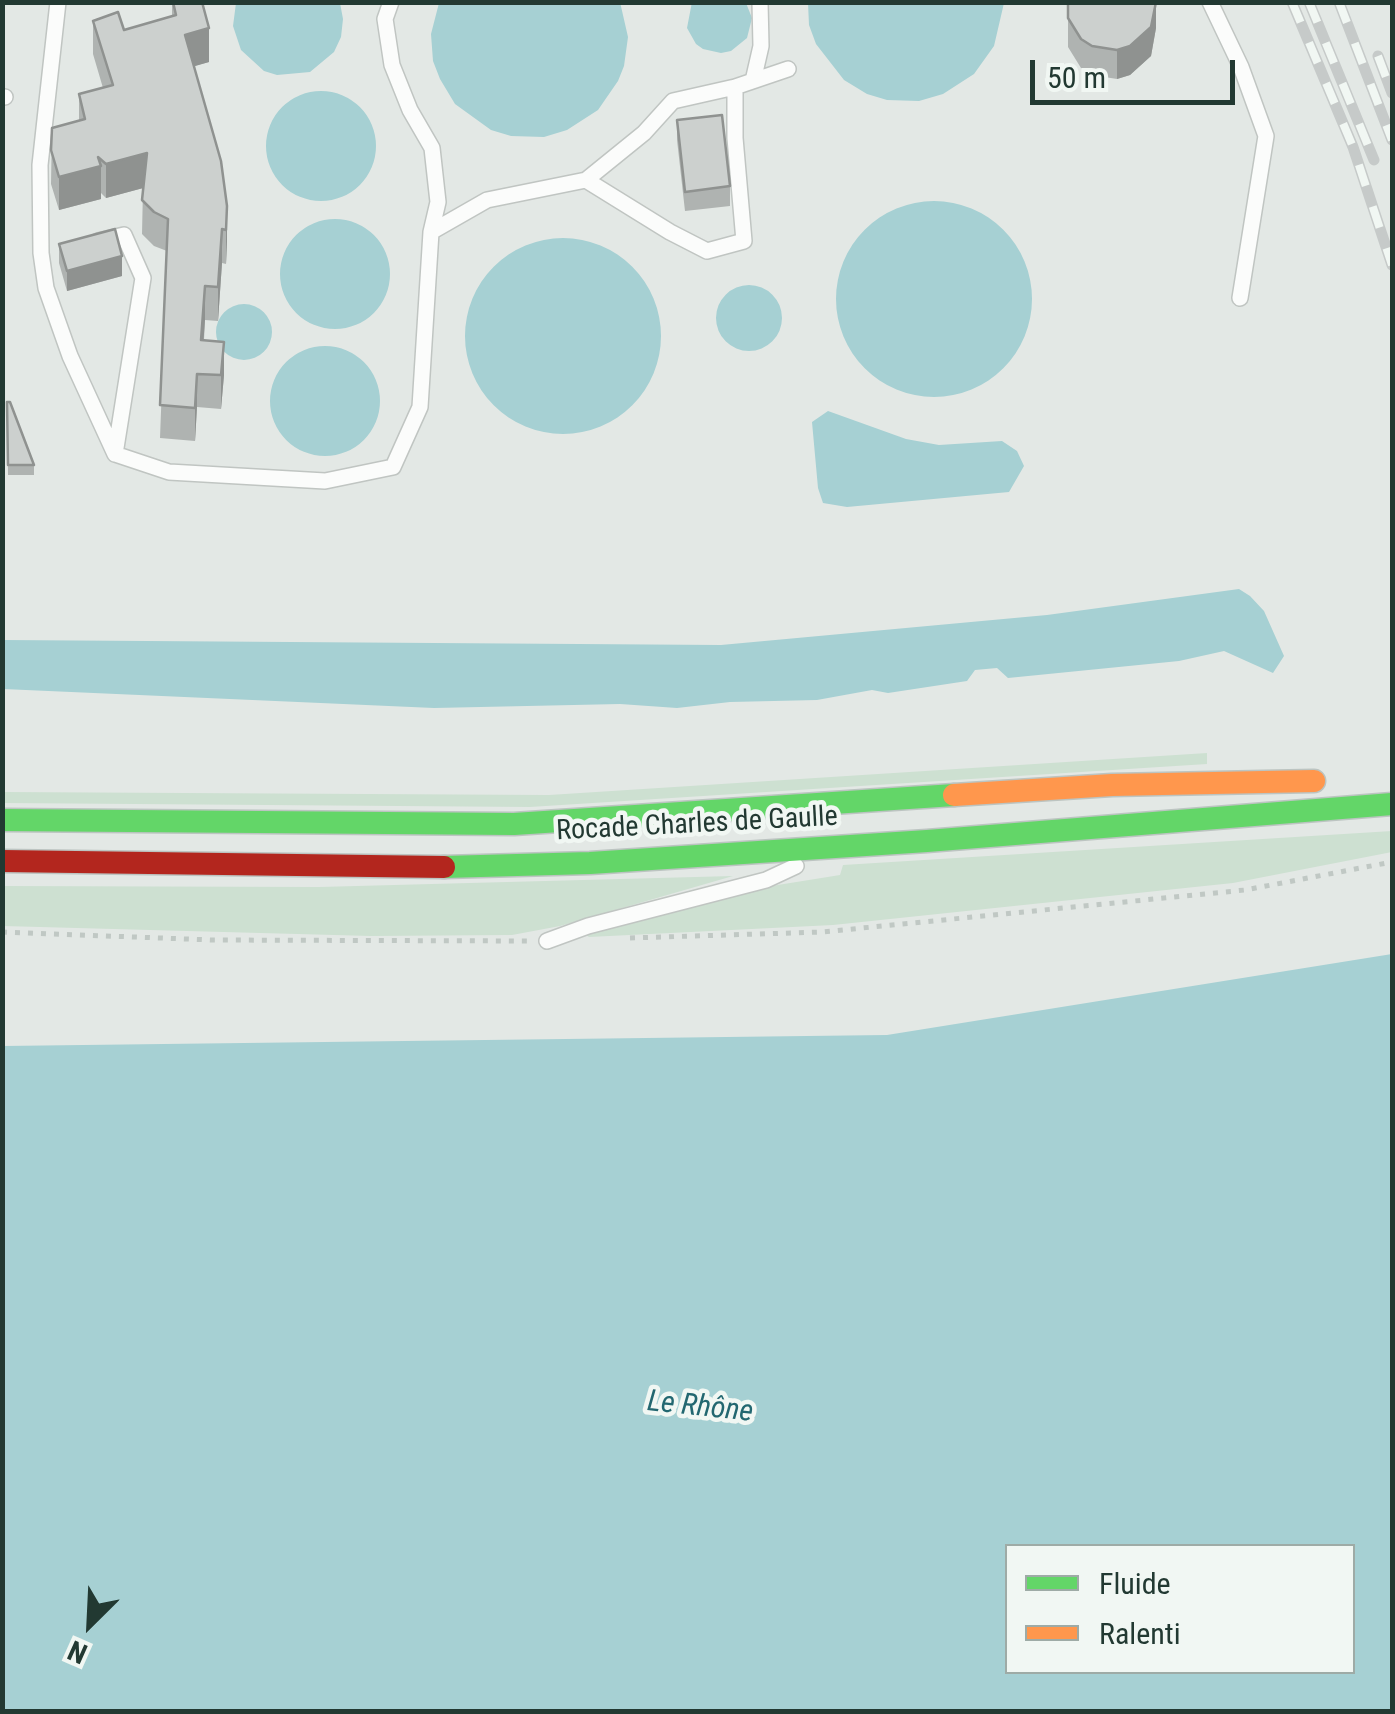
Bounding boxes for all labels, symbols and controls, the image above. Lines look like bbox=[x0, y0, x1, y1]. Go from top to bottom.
scale bar bbox=[1035, 40, 1240, 102]
text: 50 m bbox=[1047, 60, 1106, 95]
street label: Rocade Charles de Gaulle bbox=[555, 801, 839, 849]
water label: Le Rhône bbox=[645, 1385, 755, 1431]
legend bbox=[1005, 1544, 1355, 1674]
text: Fluide bbox=[1099, 1566, 1171, 1601]
north arrow bbox=[40, 1574, 140, 1674]
text: Ralenti bbox=[1099, 1616, 1181, 1651]
text: N bbox=[63, 1633, 92, 1670]

